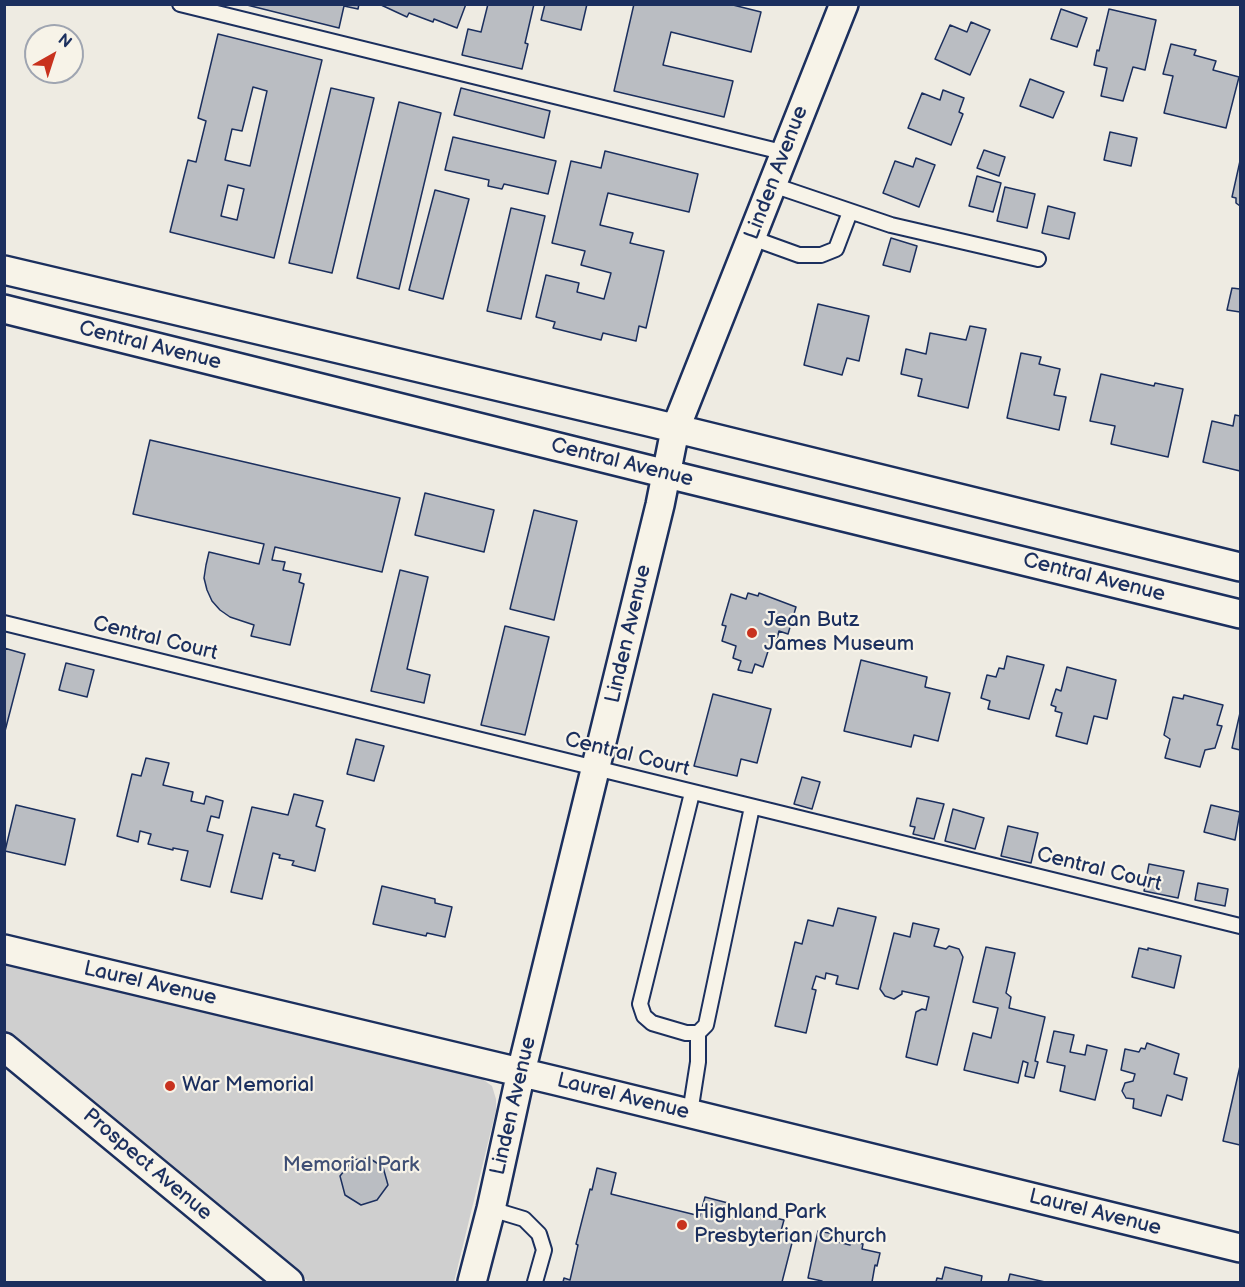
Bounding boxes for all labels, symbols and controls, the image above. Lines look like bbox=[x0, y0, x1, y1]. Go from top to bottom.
north arrow bbox=[24, 24, 84, 84]
text: N bbox=[54, 30, 75, 52]
street label: Linden Avenue bbox=[740, 103, 814, 243]
street label: Central Avenue bbox=[76, 316, 224, 376]
street label: Central Avenue bbox=[548, 433, 696, 493]
street label: Central Avenue bbox=[1020, 548, 1168, 608]
street label: Linden Avenue bbox=[601, 562, 657, 706]
place label: Jean Butz James Museum bbox=[764, 608, 914, 658]
street label: Central Court bbox=[90, 611, 220, 667]
marker: Jean Butz James Museum bbox=[745, 626, 759, 640]
street label: Central Court bbox=[562, 727, 692, 783]
street label: Central Court bbox=[1034, 842, 1164, 898]
street label: Laurel Avenue bbox=[81, 956, 219, 1012]
street label: Linden Avenue bbox=[486, 1034, 542, 1178]
street label: Laurel Avenue bbox=[554, 1068, 692, 1126]
place label: War Memorial bbox=[182, 1073, 314, 1099]
marker: War Memorial bbox=[163, 1079, 177, 1093]
street label: Prospect Avenue bbox=[77, 1104, 217, 1226]
park label: Memorial Park bbox=[283, 1153, 419, 1179]
street label: Laurel Avenue bbox=[1026, 1184, 1164, 1242]
place label: Highland Park Presbyterian Church bbox=[694, 1200, 887, 1250]
marker: Highland Park Presbyterian Church bbox=[675, 1218, 689, 1232]

